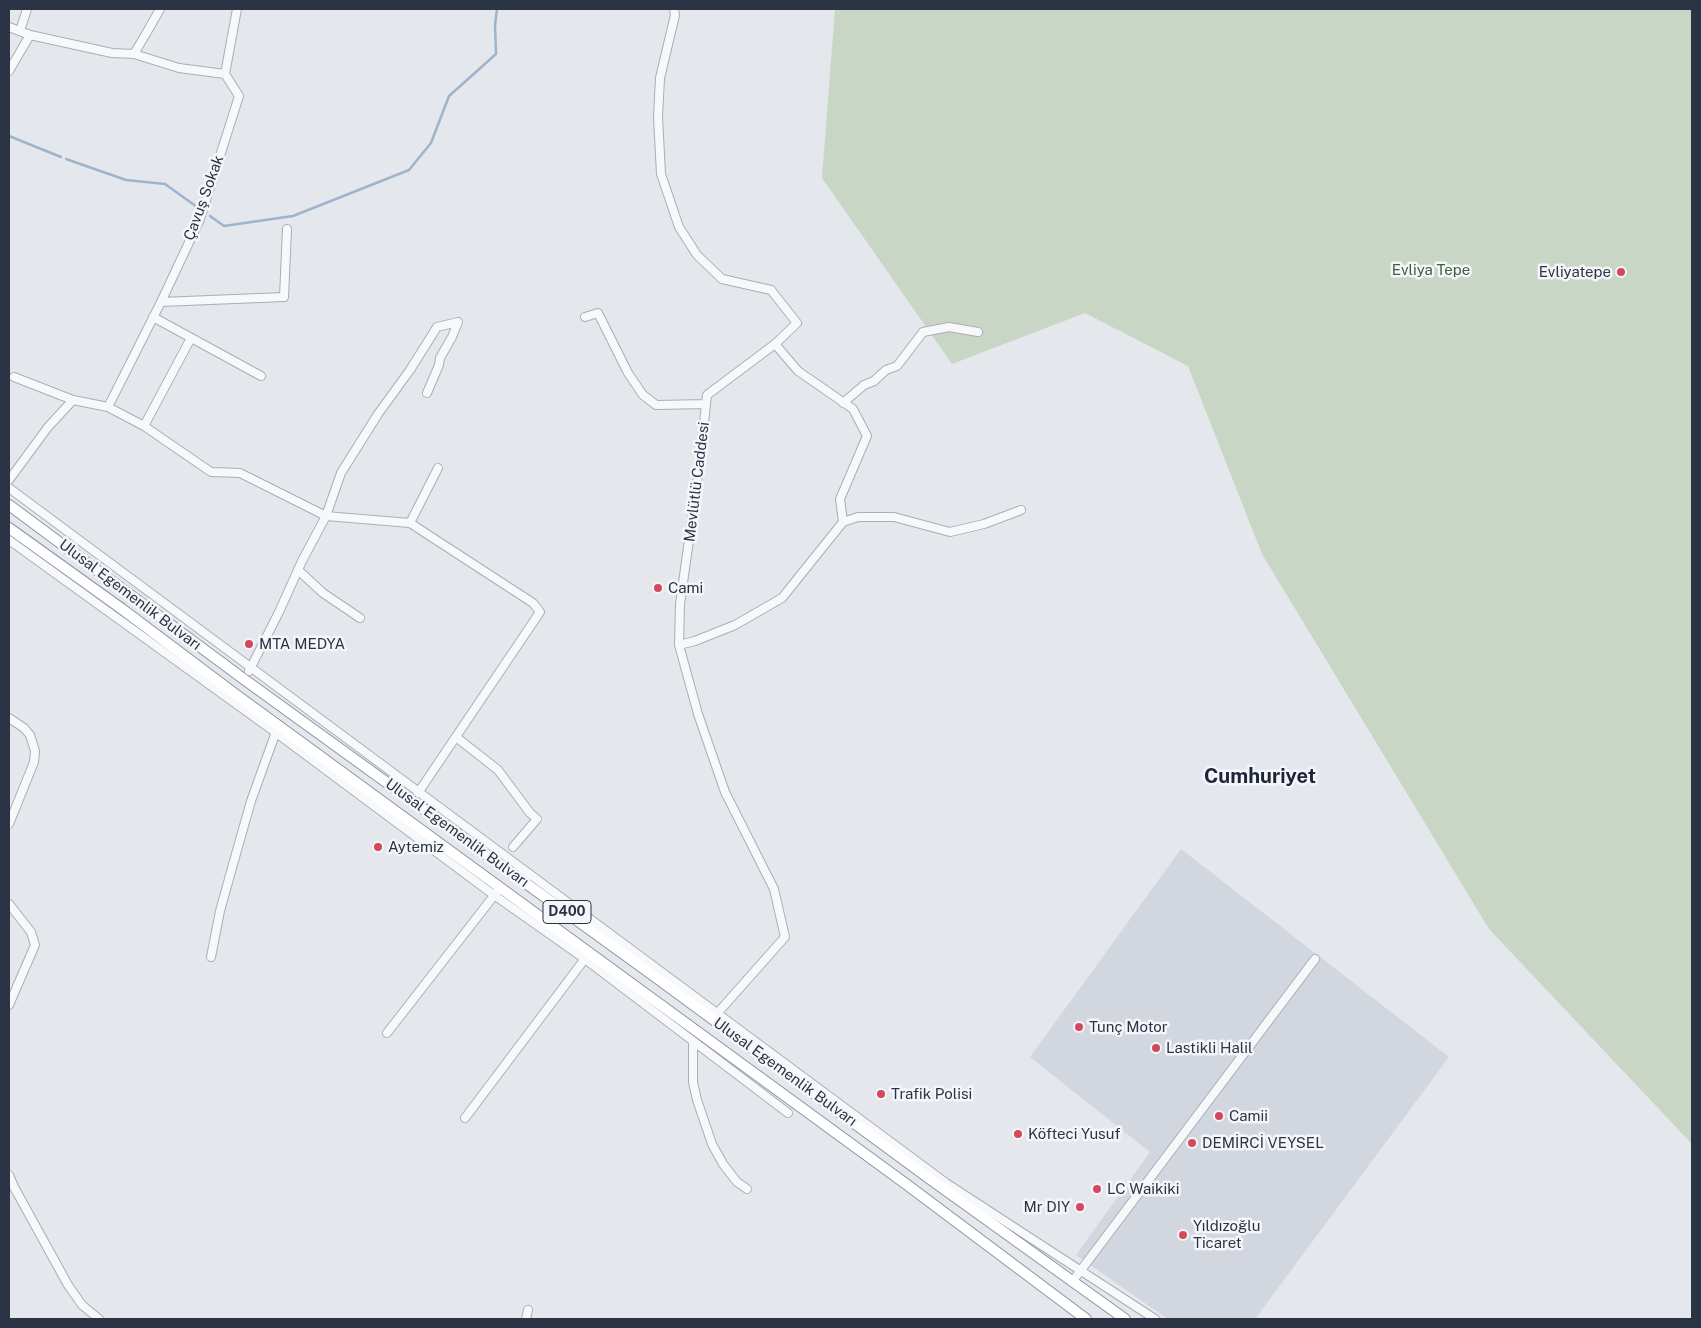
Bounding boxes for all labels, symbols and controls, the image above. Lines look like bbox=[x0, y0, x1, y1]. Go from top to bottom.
street label: Çavuş Sokak bbox=[180, 153, 228, 243]
park label: Evliya Tepe bbox=[1392, 261, 1470, 279]
place label: Evliyatepe bbox=[1539, 263, 1611, 281]
marker: Evliyatepe bbox=[1615, 266, 1627, 278]
street label: Mevlütlü Caddesi bbox=[681, 421, 713, 543]
street label: Ulusal Egemenlik Bulvarı bbox=[55, 536, 205, 654]
place label: Cami bbox=[668, 579, 703, 597]
marker: Cami bbox=[652, 582, 664, 594]
place label: MTA MEDYA bbox=[259, 635, 345, 653]
marker: MTA MEDYA bbox=[243, 638, 255, 650]
district label: Cumhuriyet bbox=[1204, 765, 1316, 789]
street label: Ulusal Egemenlik Bulvarı bbox=[382, 775, 532, 891]
place label: Aytemiz bbox=[388, 838, 444, 856]
marker: Aytemiz bbox=[372, 841, 384, 853]
road number: D400 bbox=[543, 900, 591, 924]
street label: Ulusal Egemenlik Bulvarı bbox=[710, 1014, 860, 1130]
place label: Tunç Motor bbox=[1089, 1018, 1168, 1036]
marker: Tunç Motor bbox=[1073, 1021, 1085, 1033]
place label: Lastikli Halil bbox=[1166, 1039, 1253, 1057]
marker: Lastikli Halil bbox=[1150, 1042, 1162, 1054]
place label: Trafik Polisi bbox=[891, 1085, 972, 1103]
marker: Trafik Polisi bbox=[875, 1088, 887, 1100]
place label: Camii bbox=[1229, 1107, 1268, 1125]
marker: Camii bbox=[1213, 1110, 1225, 1122]
place label: Köfteci Yusuf bbox=[1028, 1125, 1120, 1143]
marker: Köfteci Yusuf bbox=[1012, 1128, 1024, 1140]
place label: DEMİRCİ VEYSEL bbox=[1202, 1134, 1324, 1152]
marker: DEMİRCİ VEYSEL bbox=[1186, 1137, 1198, 1149]
place label: LC Waikiki bbox=[1107, 1180, 1179, 1198]
marker: LC Waikiki bbox=[1091, 1183, 1103, 1195]
place label: Mr DIY bbox=[1023, 1198, 1070, 1216]
marker: Mr DIY bbox=[1074, 1201, 1086, 1213]
place label: Yıldızoğlu Ticaret bbox=[1193, 1217, 1260, 1252]
marker: Yıldızoğlu Ticaret bbox=[1177, 1229, 1189, 1241]

